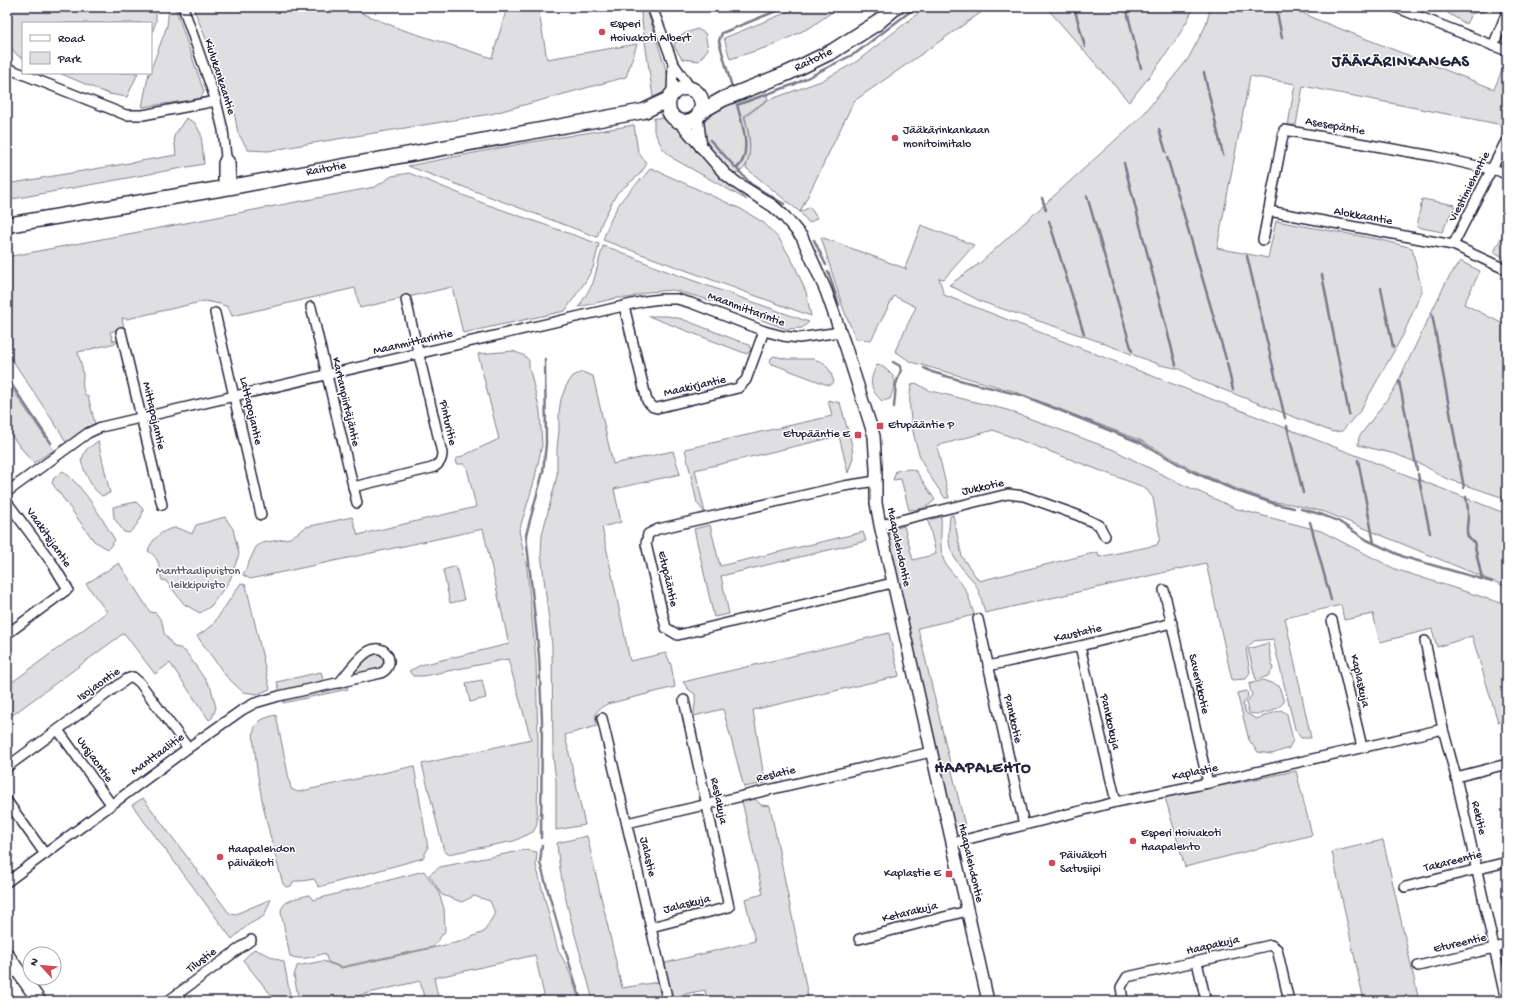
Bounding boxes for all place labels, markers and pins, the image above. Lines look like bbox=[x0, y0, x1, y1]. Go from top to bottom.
place label: Esperi Hoivakoti Albert bbox=[610, 18, 692, 46]
marker: Esperi Hoivakoti Albert bbox=[597, 27, 607, 37]
place label: Jääkärinkankaan monitoimitalo bbox=[903, 124, 990, 152]
marker: Jääkärinkankaan monitoimitalo bbox=[890, 133, 900, 143]
place label: Etupääntie P bbox=[888, 419, 954, 433]
marker: Etupääntie P bbox=[875, 421, 885, 431]
place label: Etupääntie E bbox=[783, 428, 851, 442]
marker: Etupääntie E bbox=[853, 430, 863, 440]
place label: Esperi Hoivakoti Haapalehto bbox=[1141, 827, 1222, 855]
marker: Esperi Hoivakoti Haapalehto bbox=[1128, 836, 1138, 846]
place label: Haapalehdon päiväkoti bbox=[227, 843, 295, 871]
place label: Päiväkoti Satusiipi bbox=[1059, 849, 1107, 877]
marker: Haapalehdon päiväkoti bbox=[215, 852, 225, 862]
marker: Päiväkoti Satusiipi bbox=[1047, 858, 1057, 868]
place label: Kaplastie E bbox=[884, 867, 942, 881]
marker: Kaplastie E bbox=[944, 869, 954, 879]

